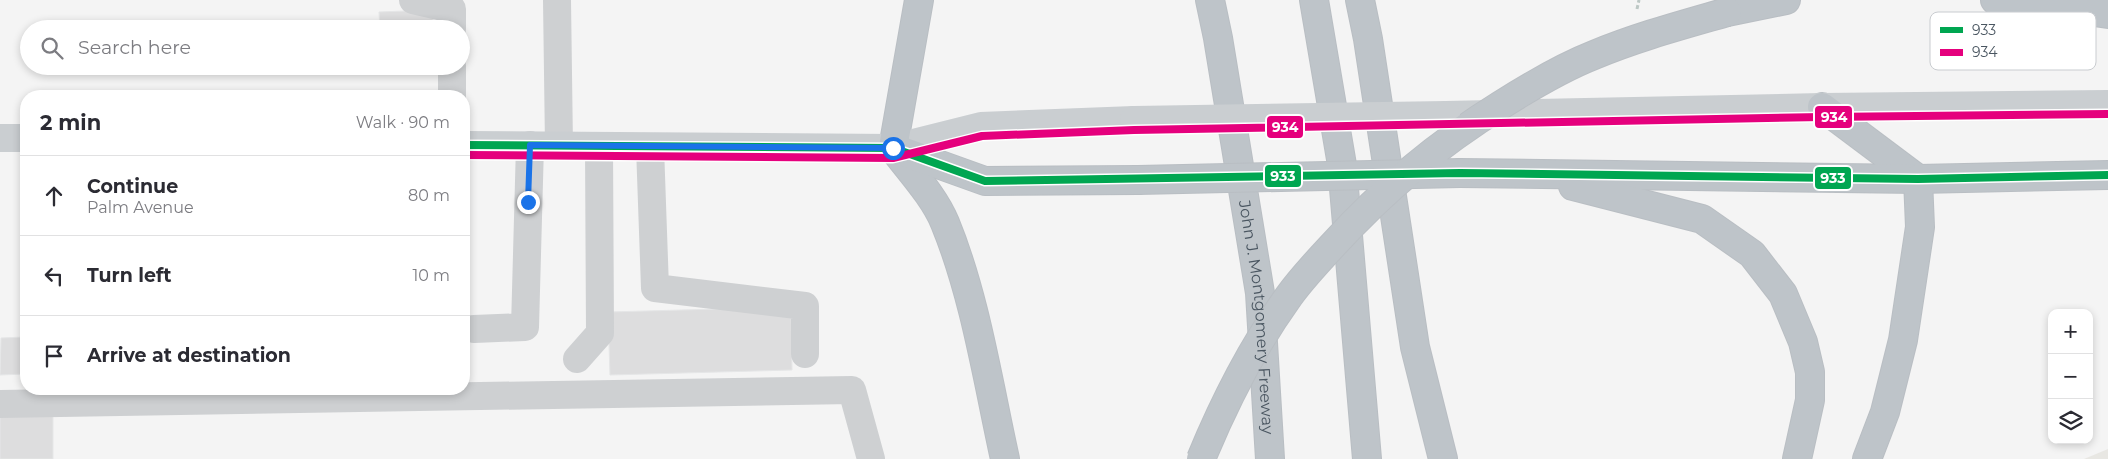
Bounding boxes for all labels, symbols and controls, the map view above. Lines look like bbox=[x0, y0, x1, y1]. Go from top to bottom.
legend bbox=[1930, 12, 2096, 70]
search box bbox=[20, 20, 470, 75]
text: 933 bbox=[1972, 21, 1996, 39]
icon: search bbox=[38, 34, 66, 62]
text: Search here bbox=[78, 36, 191, 59]
text: 934 bbox=[1972, 43, 1998, 61]
line badge: 934 bbox=[1814, 105, 1853, 129]
text: 934 bbox=[1821, 108, 1848, 126]
text: 2 min bbox=[40, 110, 101, 135]
text: Walk · 90 m bbox=[356, 113, 450, 132]
line badge: 934 bbox=[1266, 115, 1304, 139]
text: 934 bbox=[1272, 118, 1299, 136]
route start bbox=[882, 137, 905, 160]
line badge: 933 bbox=[1264, 164, 1302, 188]
line badge: 933 bbox=[1814, 166, 1852, 190]
text: 933 bbox=[1270, 167, 1296, 185]
text: 933 bbox=[1820, 169, 1846, 187]
text: Continue bbox=[87, 175, 178, 198]
icon: ahead bbox=[40, 182, 68, 210]
text: 80 m bbox=[408, 186, 450, 205]
route end bbox=[517, 191, 540, 214]
text: Palm Avenue bbox=[87, 198, 194, 217]
street label: John J. Montgomery Freeway bbox=[1235, 198, 1278, 435]
icon: left bbox=[40, 262, 68, 290]
text: Turn left bbox=[87, 264, 172, 287]
text: 10 m bbox=[412, 266, 450, 285]
map controls bbox=[2048, 309, 2093, 444]
button: + bbox=[2048, 309, 2093, 354]
icon: arrive bbox=[40, 342, 68, 370]
text: Arrive at destination bbox=[87, 344, 291, 367]
button: − bbox=[2048, 354, 2093, 399]
button: layers bbox=[2048, 399, 2093, 444]

